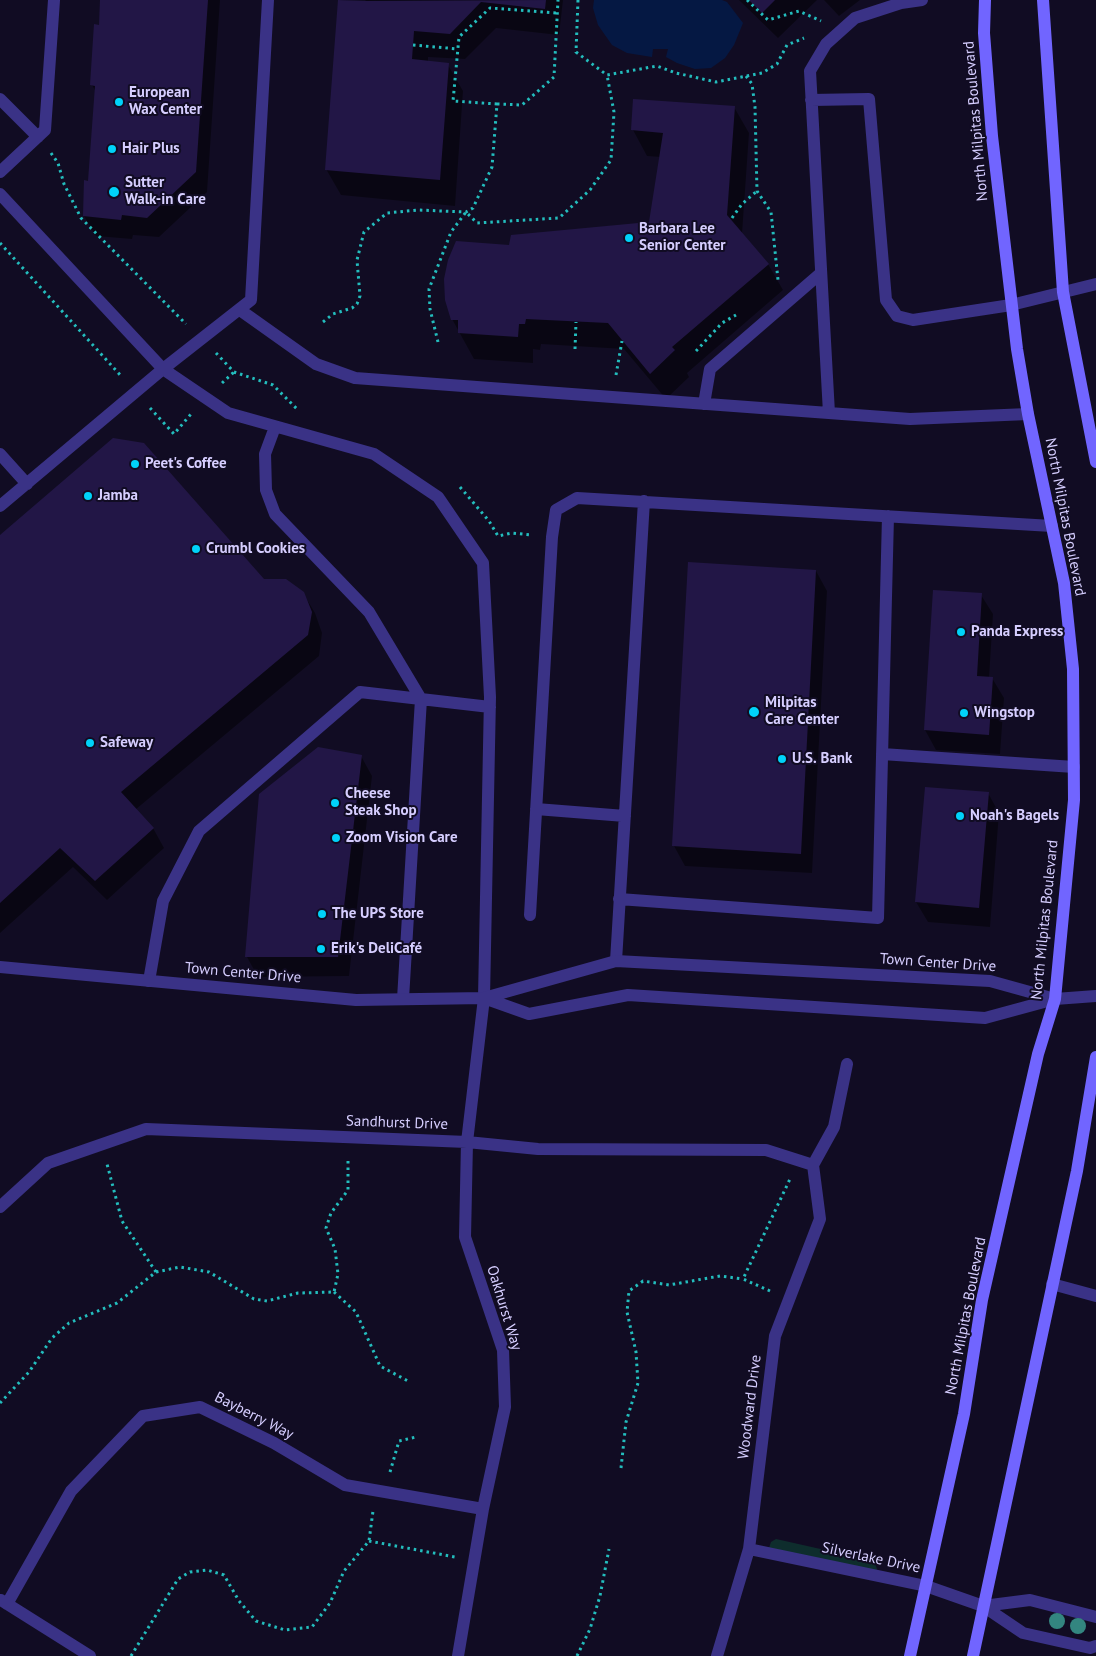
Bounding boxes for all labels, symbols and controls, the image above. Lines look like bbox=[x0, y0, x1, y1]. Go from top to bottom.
street label: North Milpitas Boulevard bbox=[960, 40, 992, 202]
place label: European Wax Center bbox=[129, 84, 202, 119]
marker: European Wax Center bbox=[113, 96, 125, 108]
place label: Hair Plus bbox=[122, 140, 180, 158]
marker: Hair Plus bbox=[106, 143, 118, 155]
place label: Sutter Walk-in Care bbox=[125, 174, 206, 209]
marker: Sutter Walk-in Care bbox=[107, 185, 121, 199]
place label: Barbara Lee Senior Center bbox=[639, 220, 726, 255]
marker: Barbara Lee Senior Center bbox=[623, 232, 635, 244]
street label: North Milpitas Boulevard bbox=[1041, 436, 1089, 598]
place label: Peet's Coffee bbox=[145, 455, 227, 473]
marker: Peet's Coffee bbox=[129, 458, 141, 470]
place label: Jamba bbox=[98, 487, 138, 505]
marker: Jamba bbox=[82, 490, 94, 502]
place label: Crumbl Cookies bbox=[206, 540, 305, 558]
marker: Crumbl Cookies bbox=[190, 543, 202, 555]
place label: Panda Express bbox=[971, 623, 1063, 641]
marker: Panda Express bbox=[955, 626, 967, 638]
place label: Milpitas Care Center bbox=[765, 694, 839, 729]
place label: Wingstop bbox=[974, 704, 1035, 722]
marker: Milpitas Care Center bbox=[747, 705, 761, 719]
marker: Wingstop bbox=[958, 707, 970, 719]
place label: Safeway bbox=[100, 734, 153, 752]
marker: Safeway bbox=[84, 737, 96, 749]
place label: U.S. Bank bbox=[792, 750, 852, 768]
marker: U.S. Bank bbox=[776, 753, 788, 765]
place label: Cheese Steak Shop bbox=[345, 785, 417, 820]
marker: Cheese Steak Shop bbox=[329, 797, 341, 809]
place label: Noah's Bagels bbox=[970, 807, 1059, 825]
marker: Noah's Bagels bbox=[954, 810, 966, 822]
place label: Zoom Vision Care bbox=[346, 829, 457, 847]
marker: Zoom Vision Care bbox=[330, 832, 342, 844]
street label: North Milpitas Boulevard bbox=[1028, 839, 1062, 1001]
place label: The UPS Store bbox=[332, 905, 424, 923]
marker: The UPS Store bbox=[316, 908, 328, 920]
place label: Erik's DeliCafé bbox=[331, 940, 422, 958]
marker: Erik's DeliCafé bbox=[315, 943, 327, 955]
street label: Town Center Drive bbox=[879, 950, 997, 976]
street label: Town Center Drive bbox=[184, 959, 302, 987]
street label: Sandhurst Drive bbox=[346, 1112, 448, 1134]
street label: North Milpitas Boulevard bbox=[942, 1235, 990, 1397]
street label: Oakhurst Way bbox=[483, 1263, 525, 1353]
street label: Woodward Drive bbox=[735, 1354, 765, 1460]
street label: Bayberry Way bbox=[211, 1388, 297, 1444]
street label: Silverlake Drive bbox=[820, 1539, 922, 1577]

